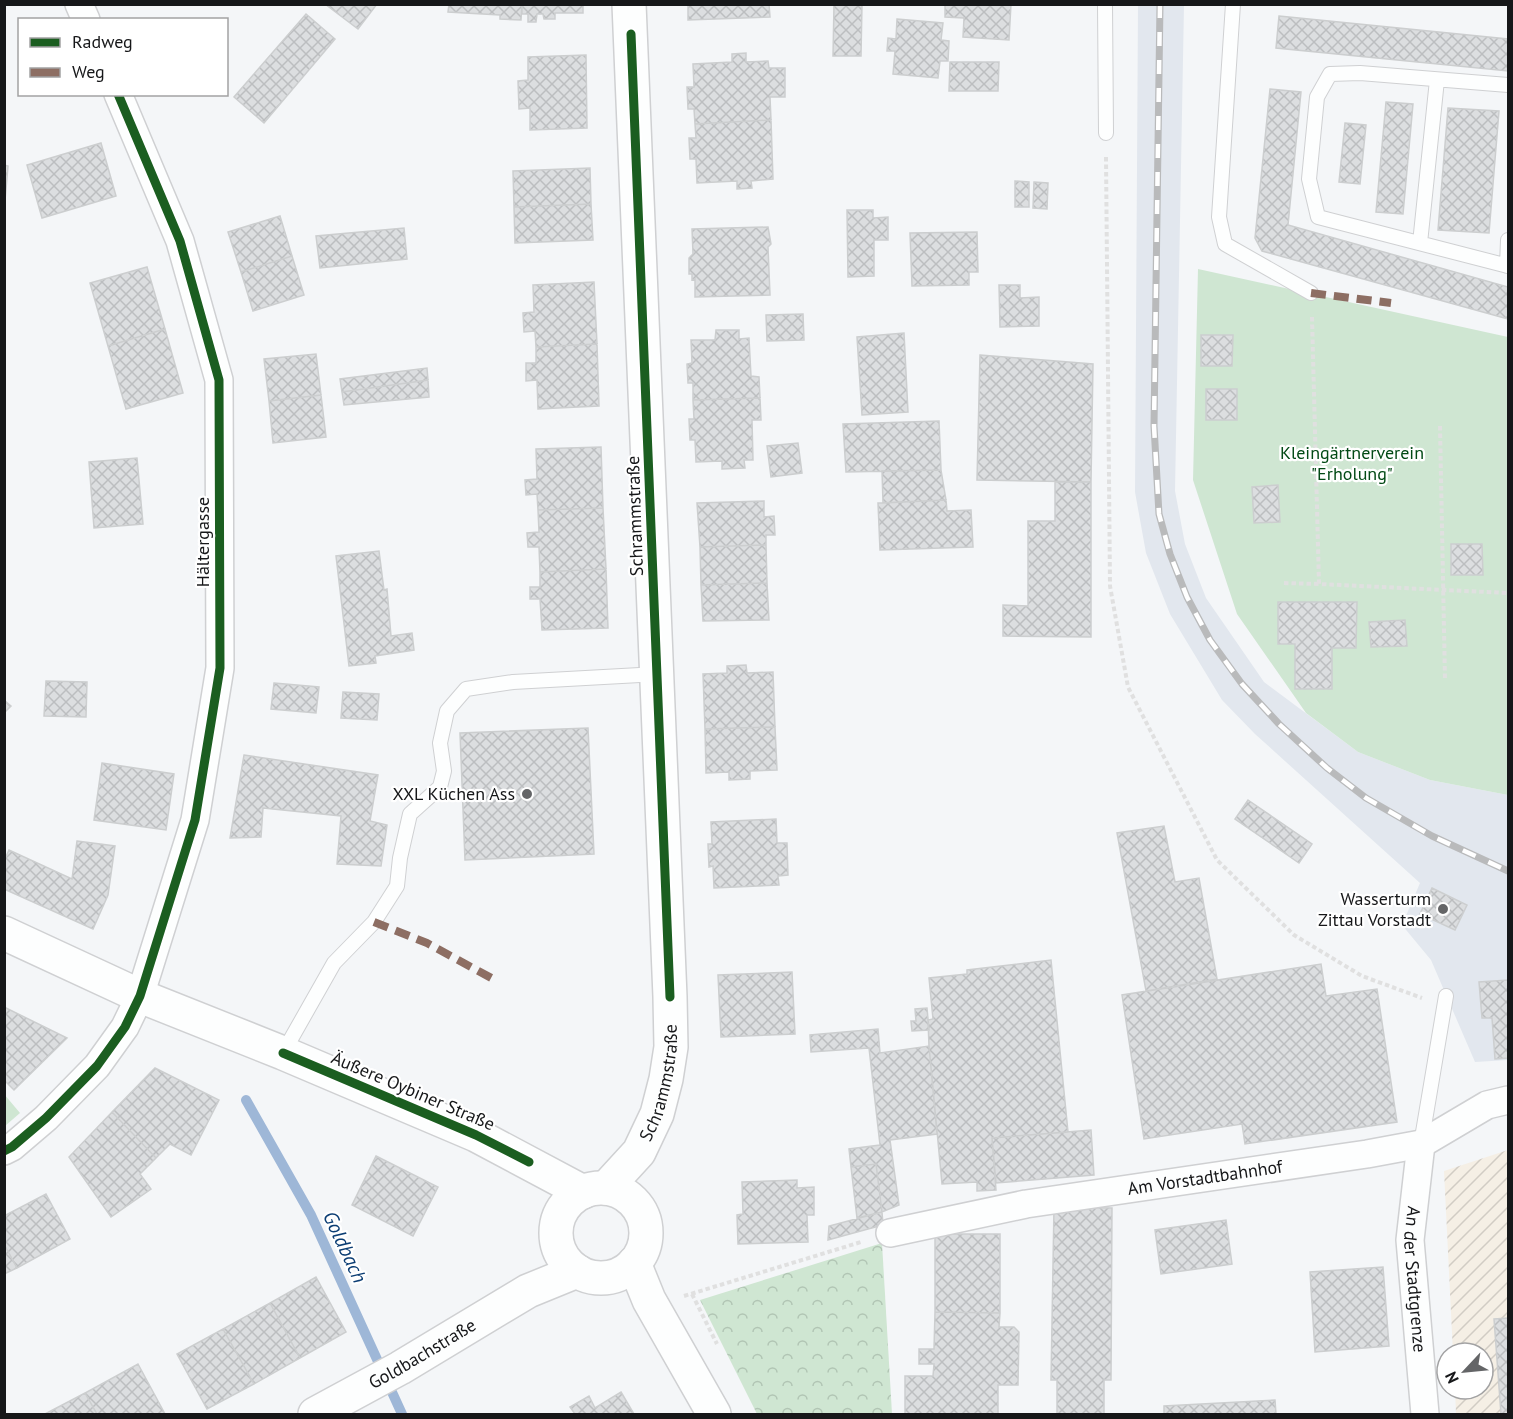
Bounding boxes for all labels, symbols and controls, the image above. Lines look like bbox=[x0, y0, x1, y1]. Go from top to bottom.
legend bbox=[18, 18, 228, 96]
text: Radweg bbox=[72, 30, 133, 53]
text: Weg bbox=[72, 60, 105, 83]
park label: Kleingärtnerverein "Erholung" bbox=[1280, 441, 1424, 485]
street label: Schrammstraße bbox=[621, 455, 648, 577]
street label: Hältergasse bbox=[191, 497, 214, 587]
place label: XXL Küchen Ass bbox=[392, 782, 515, 805]
marker: XXL Küchen Ass bbox=[520, 787, 534, 801]
place label: Wasserturm Zittau Vorstadt bbox=[1318, 887, 1431, 931]
marker: Wasserturm Zittau Vorstadt bbox=[1436, 902, 1450, 916]
street label: Schrammstraße bbox=[634, 1024, 682, 1145]
street label: Äußere Oybiner Straße bbox=[328, 1046, 498, 1135]
street label: Am Vorstadtbahnhof bbox=[1126, 1154, 1285, 1200]
street label: An der Stadtgrenze bbox=[1399, 1205, 1432, 1353]
water label: Goldbach bbox=[317, 1207, 373, 1287]
street label: Goldbachstraße bbox=[364, 1313, 480, 1394]
north arrow bbox=[1435, 1341, 1495, 1401]
text: N bbox=[1440, 1368, 1463, 1387]

